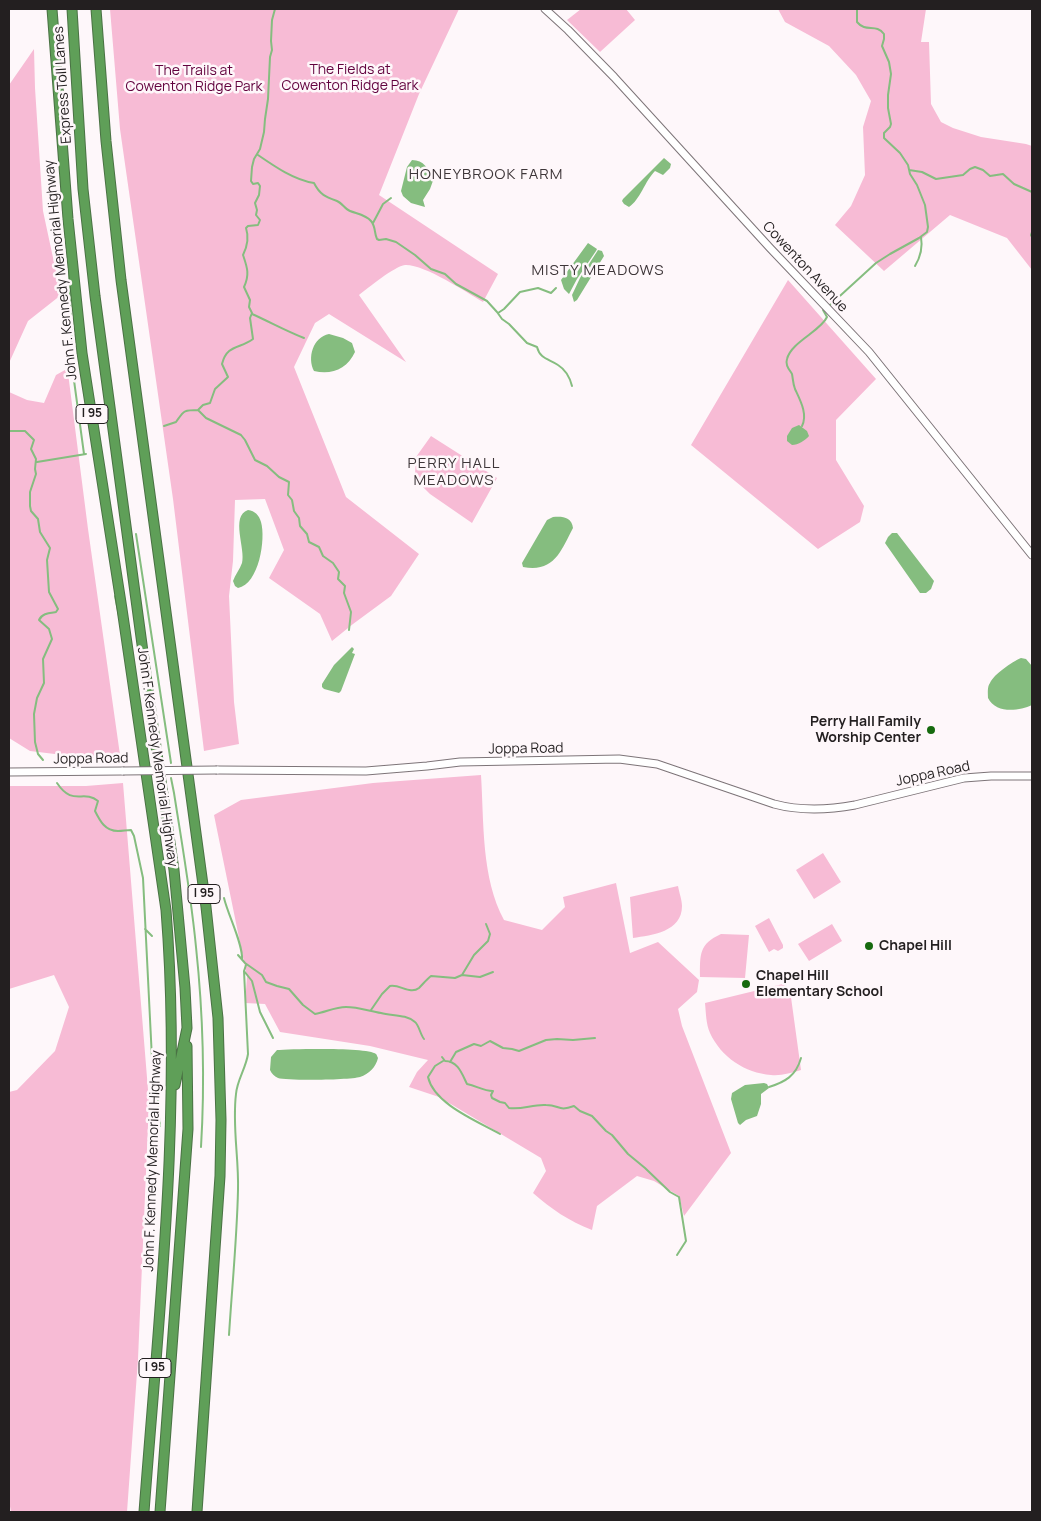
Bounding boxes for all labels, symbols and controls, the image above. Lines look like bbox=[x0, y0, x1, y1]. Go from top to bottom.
street label: Express Toll Lanes bbox=[51, 26, 75, 144]
park label: The Fields at Cowenton Ridge Park bbox=[281, 62, 419, 94]
park label: The Trails at Cowenton Ridge Park bbox=[125, 63, 263, 95]
street label: John F. Kennedy Memorial Highway bbox=[41, 159, 81, 381]
district label: HONEYBROOK FARM bbox=[407, 166, 565, 184]
street label: Cowenton Avenue bbox=[759, 218, 851, 316]
district label: MISTY MEADOWS bbox=[530, 262, 666, 280]
road number: I 95 bbox=[76, 404, 108, 424]
district label: PERRY HALL MEADOWS bbox=[406, 455, 502, 490]
street label: John F. Kennedy Memorial Highway bbox=[133, 646, 181, 868]
place label: Perry Hall Family Worship Center bbox=[810, 714, 921, 746]
marker: Perry Hall Family Worship Center bbox=[925, 724, 937, 736]
street label: Joppa Road bbox=[488, 740, 564, 758]
street label: Joppa Road bbox=[53, 750, 129, 768]
street label: Joppa Road bbox=[895, 758, 971, 790]
road number: I 95 bbox=[188, 884, 220, 904]
place label: Chapel Hill bbox=[879, 938, 952, 954]
marker: Chapel Hill bbox=[863, 940, 875, 952]
place label: Chapel Hill Elementary School bbox=[756, 968, 883, 1000]
marker: Chapel Hill Elementary School bbox=[740, 978, 752, 990]
street label: John F. Kennedy Memorial Highway bbox=[141, 1050, 165, 1272]
road number: I 95 bbox=[139, 1359, 171, 1378]

